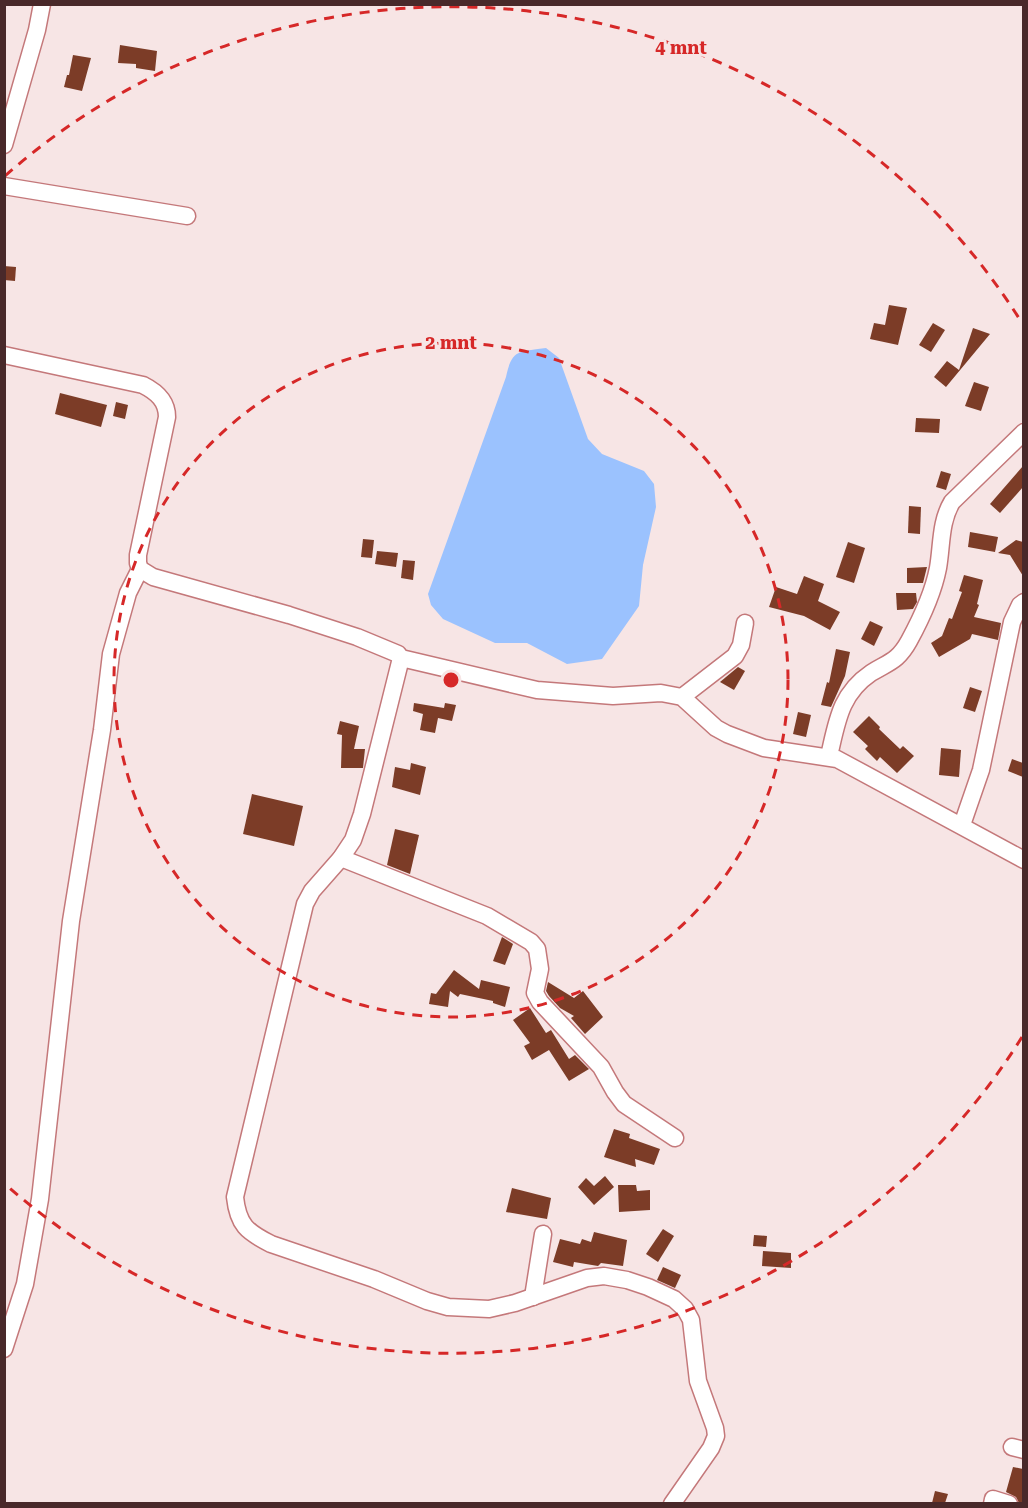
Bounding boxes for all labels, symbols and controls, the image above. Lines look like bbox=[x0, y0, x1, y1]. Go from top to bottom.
text: 4 mnt bbox=[655, 37, 707, 58]
text: 2 mnt bbox=[425, 332, 477, 353]
centre of rings bbox=[441, 670, 461, 690]

